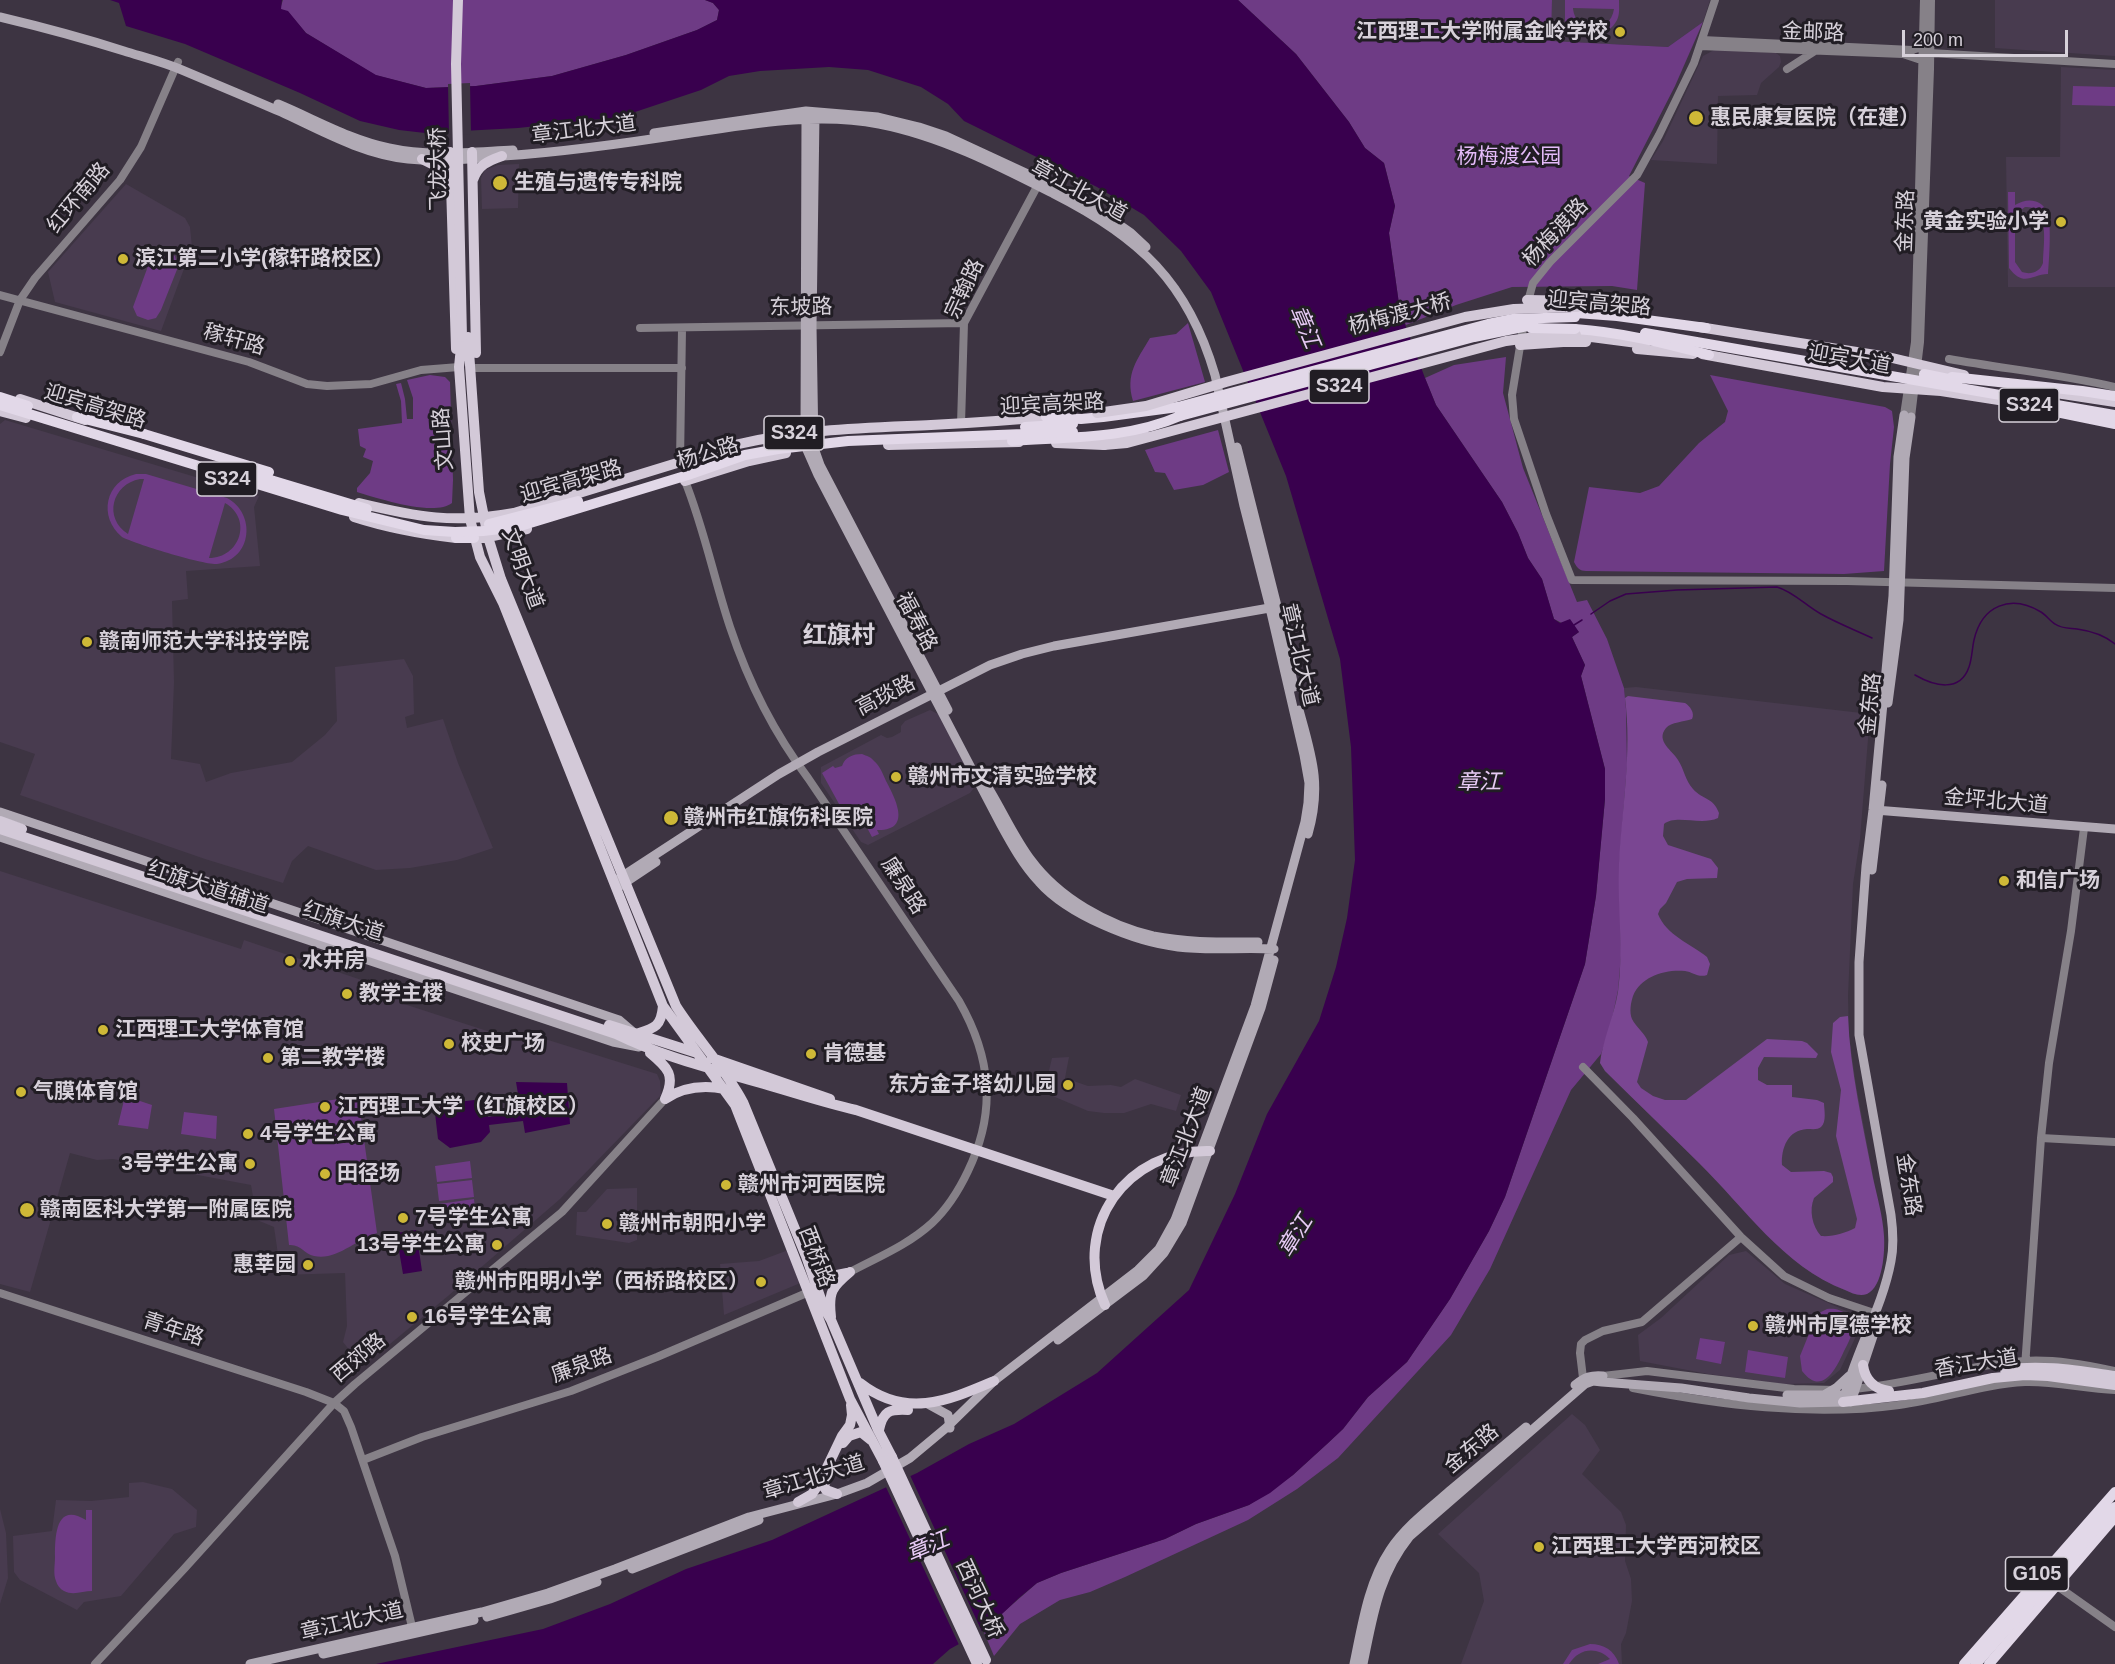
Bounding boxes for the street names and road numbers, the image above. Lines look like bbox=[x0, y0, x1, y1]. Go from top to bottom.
street label: 金邮路 bbox=[1781, 19, 1845, 47]
street label: 章江北大道 bbox=[530, 111, 638, 149]
street label: 飞龙大桥 bbox=[426, 127, 452, 211]
street label: 章江北大道 bbox=[1027, 155, 1131, 227]
street label: 红环南路 bbox=[42, 158, 116, 238]
street label: 金东路 bbox=[1892, 189, 1920, 253]
street label: 杨梅渡路 bbox=[1518, 194, 1594, 272]
street label: 宗翰路 bbox=[940, 255, 990, 323]
street label: 迎宾高架路 bbox=[1546, 287, 1652, 321]
street label: 杨梅渡大桥 bbox=[1346, 289, 1454, 341]
street label: 东坡路 bbox=[769, 295, 833, 321]
street label: 稼轩路 bbox=[200, 319, 268, 361]
street label: 迎宾大道 bbox=[1805, 340, 1893, 380]
road number: S324 bbox=[1309, 369, 1369, 403]
street label: 迎宾高架路 bbox=[41, 380, 149, 434]
road number: S324 bbox=[1999, 388, 2059, 422]
street label: 迎宾高架路 bbox=[999, 390, 1105, 420]
street label: 文山路 bbox=[429, 407, 459, 471]
road number: S324 bbox=[764, 416, 824, 450]
street label: 杨公路 bbox=[674, 433, 742, 475]
street label: 迎宾高架路 bbox=[517, 455, 625, 509]
road number: S324 bbox=[197, 462, 257, 496]
street label: 文明大道 bbox=[496, 525, 548, 613]
street label: 福寿路 bbox=[890, 588, 942, 656]
street label: 章江北大道 bbox=[1275, 601, 1323, 709]
street label: 高琰路 bbox=[852, 670, 920, 722]
street label: 金东路 bbox=[1855, 671, 1887, 737]
street label: 金坪北大道 bbox=[1943, 785, 2049, 819]
street label: 廉泉路 bbox=[875, 853, 931, 919]
street label: 红旗大道辅道 bbox=[144, 857, 272, 919]
street label: 红旗大道 bbox=[299, 897, 387, 947]
street label: 章江北大道 bbox=[1156, 1083, 1218, 1191]
street label: 金东路 bbox=[1891, 1152, 1925, 1218]
street label: 西桥路 bbox=[793, 1223, 839, 1291]
street label: 青年路 bbox=[139, 1308, 207, 1352]
street label: 西郊路 bbox=[327, 1328, 391, 1388]
street label: 廉泉路 bbox=[548, 1343, 616, 1389]
street label: 香江大道 bbox=[1933, 1345, 2019, 1383]
street label: 金东路 bbox=[1440, 1419, 1504, 1479]
street label: 章江北大道 bbox=[760, 1451, 868, 1505]
street label: 西河大桥 bbox=[950, 1556, 1008, 1642]
road number: G105 bbox=[2006, 1557, 2068, 1591]
street label: 章江北大道 bbox=[298, 1598, 406, 1646]

